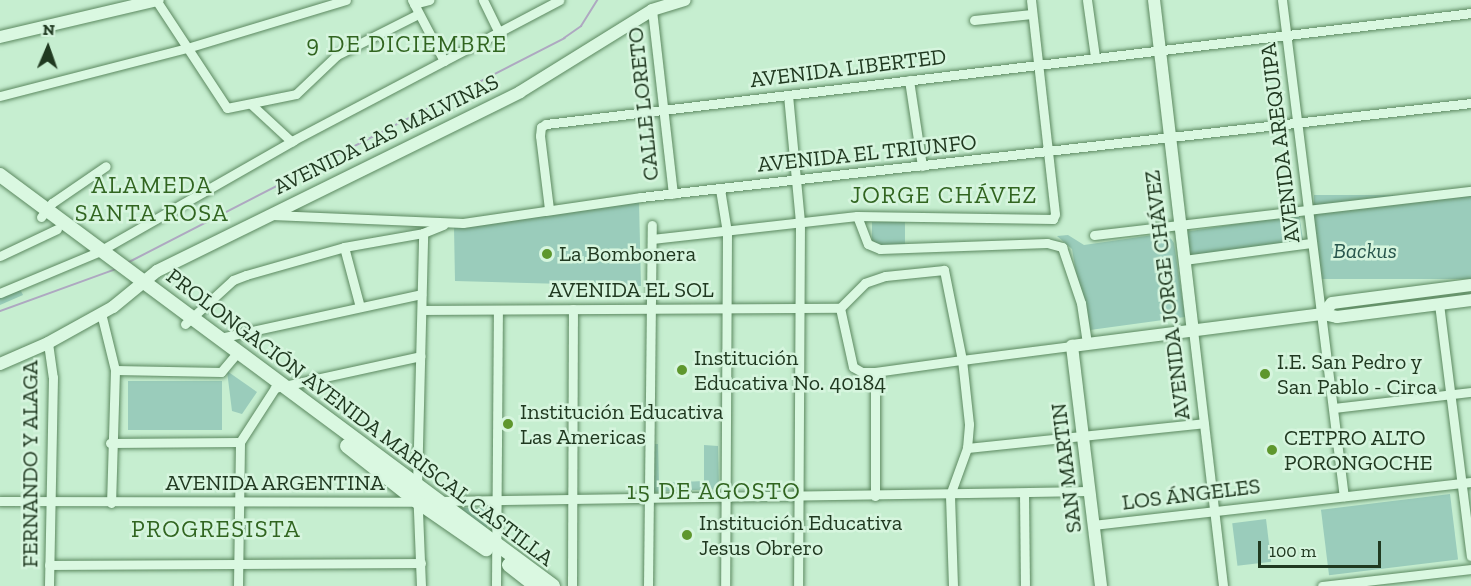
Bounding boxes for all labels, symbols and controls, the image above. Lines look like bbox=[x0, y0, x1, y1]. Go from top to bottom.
north arrow bbox=[18, 18, 78, 78]
text: N bbox=[42, 20, 55, 39]
street label: CALLE LORETO bbox=[622, 26, 664, 182]
district label: 9 DE DICIEMBRE bbox=[306, 30, 508, 58]
street label: AVENIDA AREQUIPA bbox=[1255, 41, 1305, 245]
street label: AVENIDA LIBERTED bbox=[748, 43, 948, 93]
street label: AVENIDA LAS MALVINAS bbox=[269, 68, 503, 200]
street label: AVENIDA EL TRIUNFO bbox=[755, 128, 979, 178]
street label: AVENIDA JORGE CHÁVEZ bbox=[1138, 168, 1196, 422]
district label: ALAMEDA SANTA ROSA bbox=[74, 171, 230, 227]
district label: JORGE CHÁVEZ bbox=[850, 181, 1038, 209]
park label: Backus bbox=[1333, 238, 1397, 264]
place label: La Bombonera bbox=[559, 241, 696, 267]
marker: La Bombonera bbox=[540, 247, 554, 261]
street label: PROLONGACIÓN AVENIDA MARISCAL CASTILLA bbox=[160, 262, 560, 572]
street label: AVENIDA EL SOL bbox=[548, 277, 714, 303]
place label: Institución Educativa No. 40184 bbox=[694, 344, 886, 396]
place label: I.E. San Pedro y San Pablo - Circa bbox=[1277, 348, 1437, 400]
street label: FERNANDO Y ALAGA bbox=[17, 359, 43, 569]
marker: Institución Educativa No. 40184 bbox=[675, 363, 689, 377]
marker: I.E. San Pedro y San Pablo - Circa bbox=[1258, 367, 1272, 381]
place label: Institución Educativa Las Americas bbox=[520, 398, 723, 450]
street label: SAN MARTIN bbox=[1045, 401, 1087, 535]
marker: Institución Educativa Las Americas bbox=[501, 417, 515, 431]
place label: CETPRO ALTO PORONGOCHE bbox=[1284, 424, 1433, 476]
marker: CETPRO ALTO PORONGOCHE bbox=[1265, 443, 1279, 457]
street label: AVENIDA ARGENTINA bbox=[165, 470, 385, 496]
street label: LOS ÁNGELES bbox=[1120, 472, 1262, 516]
district label: 15 DE AGOSTO bbox=[626, 477, 802, 505]
place label: Institución Educativa Jesus Obrero bbox=[699, 509, 902, 560]
district label: PROGRESISTA bbox=[131, 515, 301, 543]
marker: Institución Educativa Jesus Obrero bbox=[680, 528, 694, 542]
scale bar bbox=[1261, 529, 1384, 567]
text: 100 m bbox=[1269, 540, 1316, 562]

